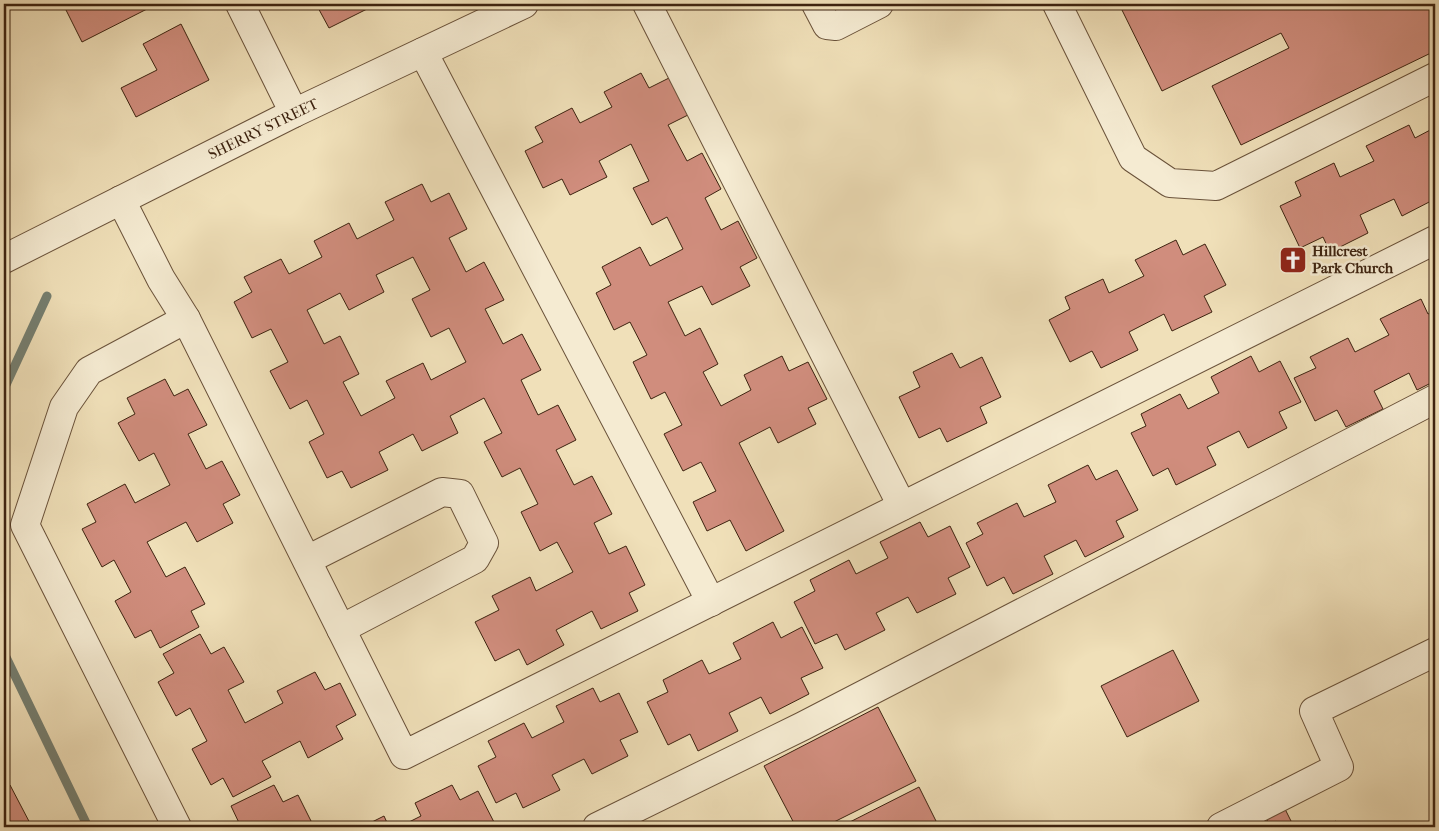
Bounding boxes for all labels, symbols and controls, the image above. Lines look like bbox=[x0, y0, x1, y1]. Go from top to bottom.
street label: SHERRY STREET bbox=[205, 94, 322, 163]
place label: Hillcrest Park Church bbox=[1312, 242, 1394, 277]
church icon: Hillcrest Park Church bbox=[1278, 245, 1308, 275]

